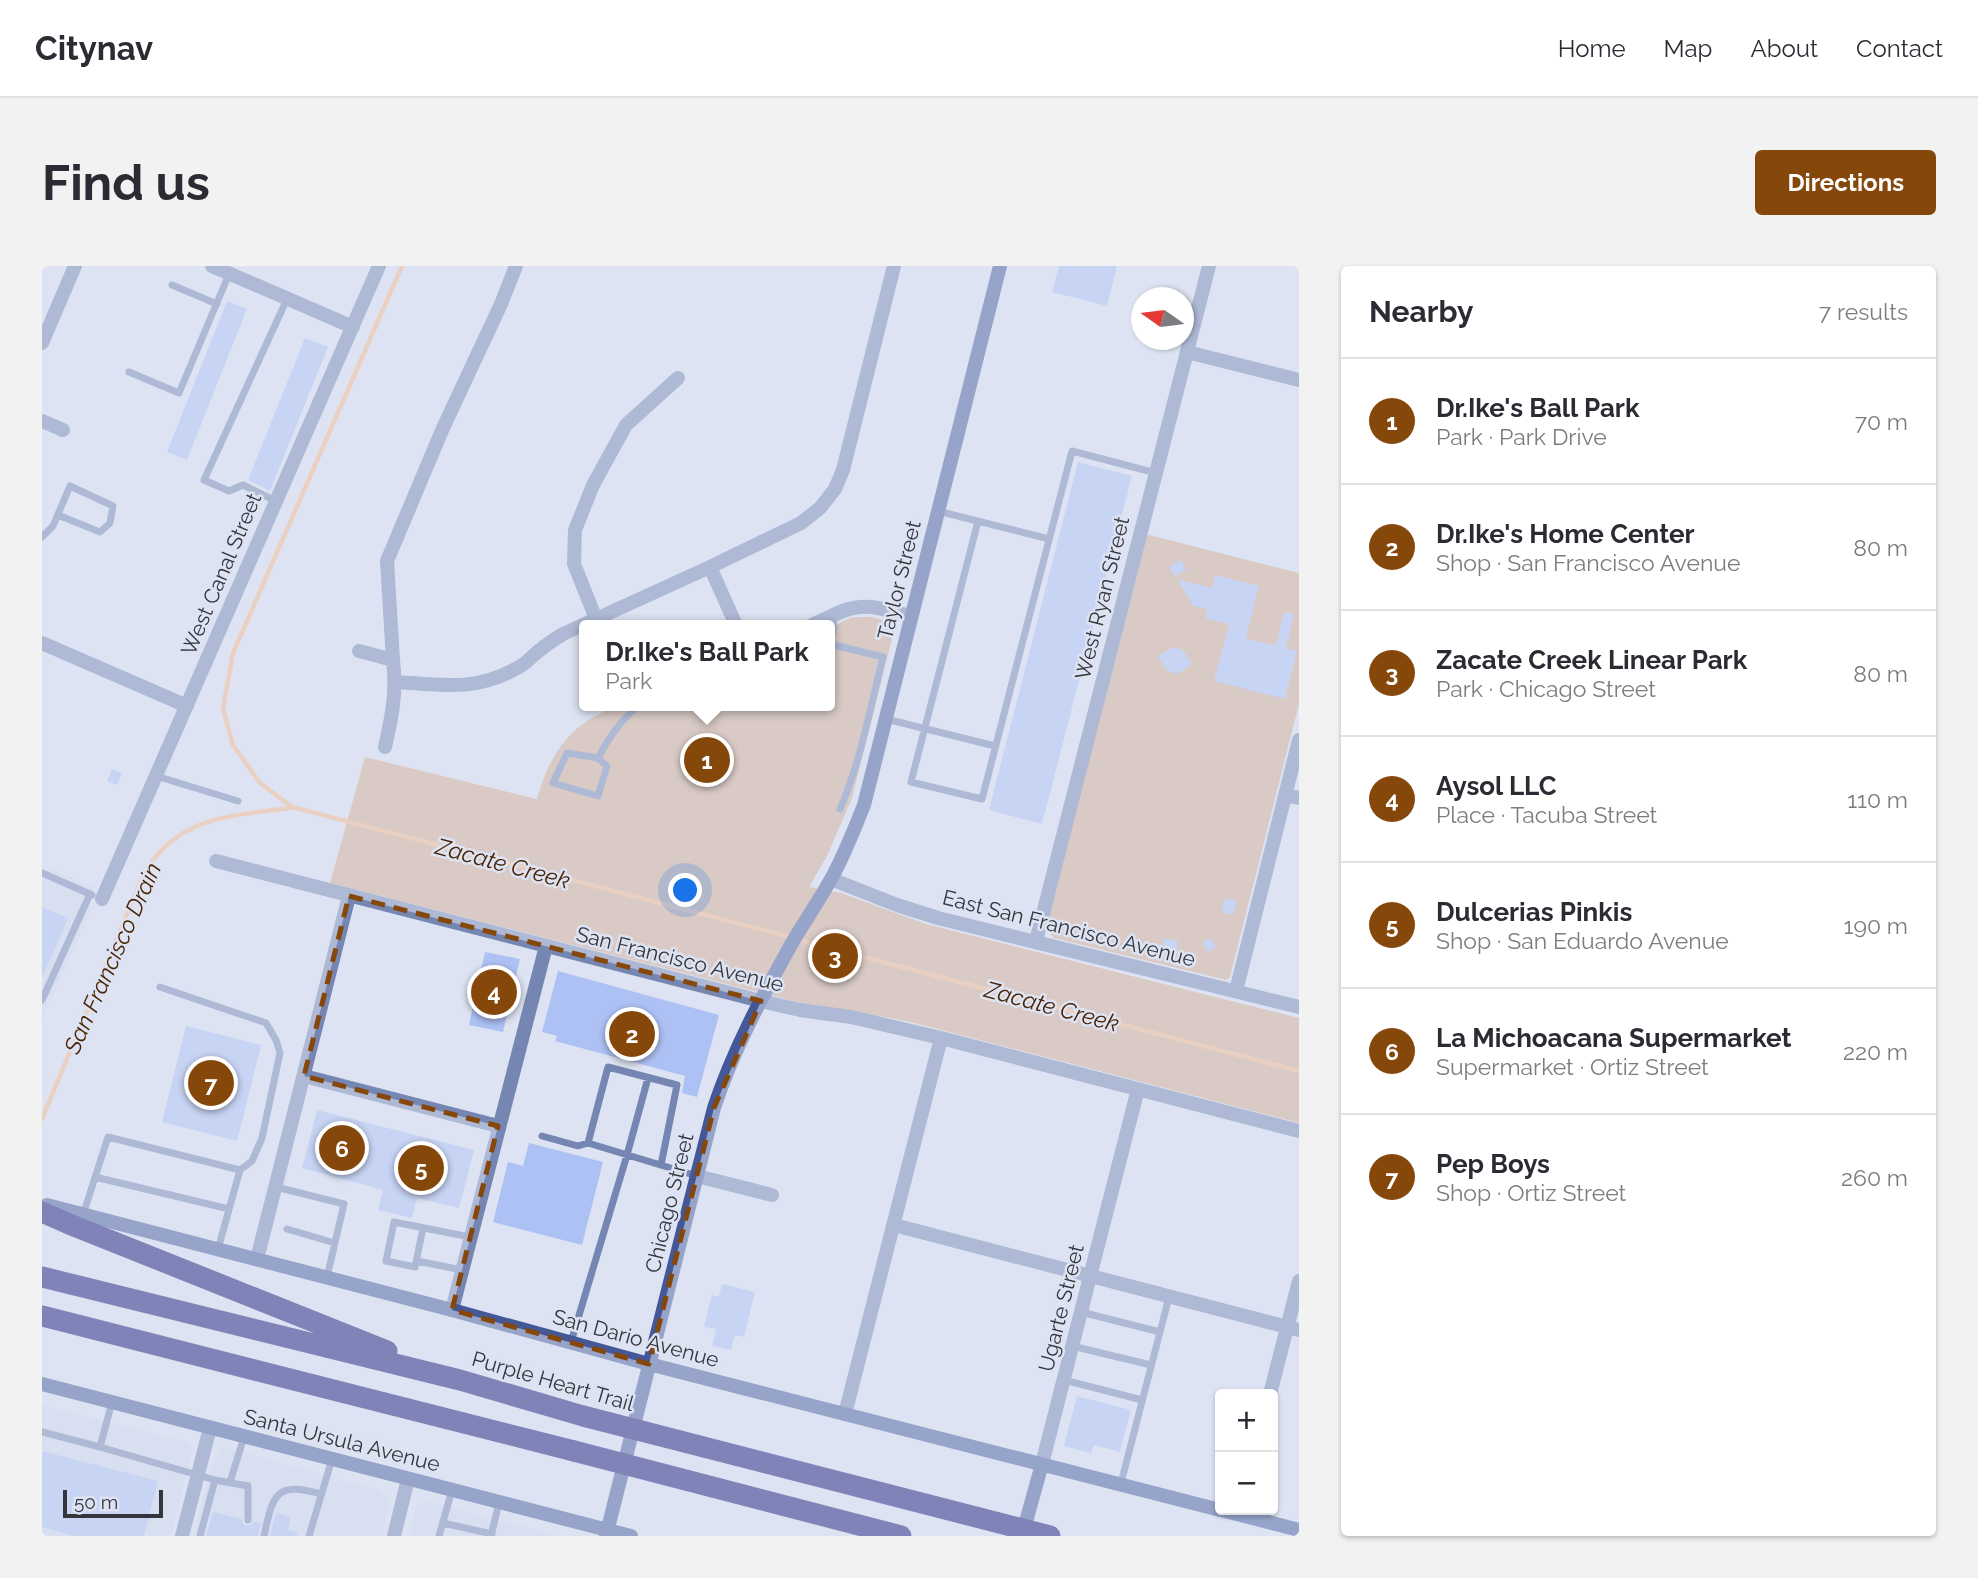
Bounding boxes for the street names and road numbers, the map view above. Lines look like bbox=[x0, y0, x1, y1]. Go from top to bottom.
street label: West Canal Street bbox=[176, 489, 266, 659]
street label: West Ryan Street bbox=[1070, 514, 1134, 682]
street label: Taylor Street bbox=[872, 518, 926, 642]
street label: East San Francisco Avenue bbox=[940, 884, 1198, 972]
street label: San Francisco Avenue bbox=[574, 921, 786, 997]
street label: Chicago Street bbox=[640, 1130, 698, 1276]
street label: Ugarte Street bbox=[1033, 1242, 1089, 1374]
street label: San Dario Avenue bbox=[550, 1304, 722, 1372]
street label: Purple Heart Trail bbox=[469, 1346, 637, 1416]
street label: Santa Ursula Avenue bbox=[241, 1404, 443, 1476]

